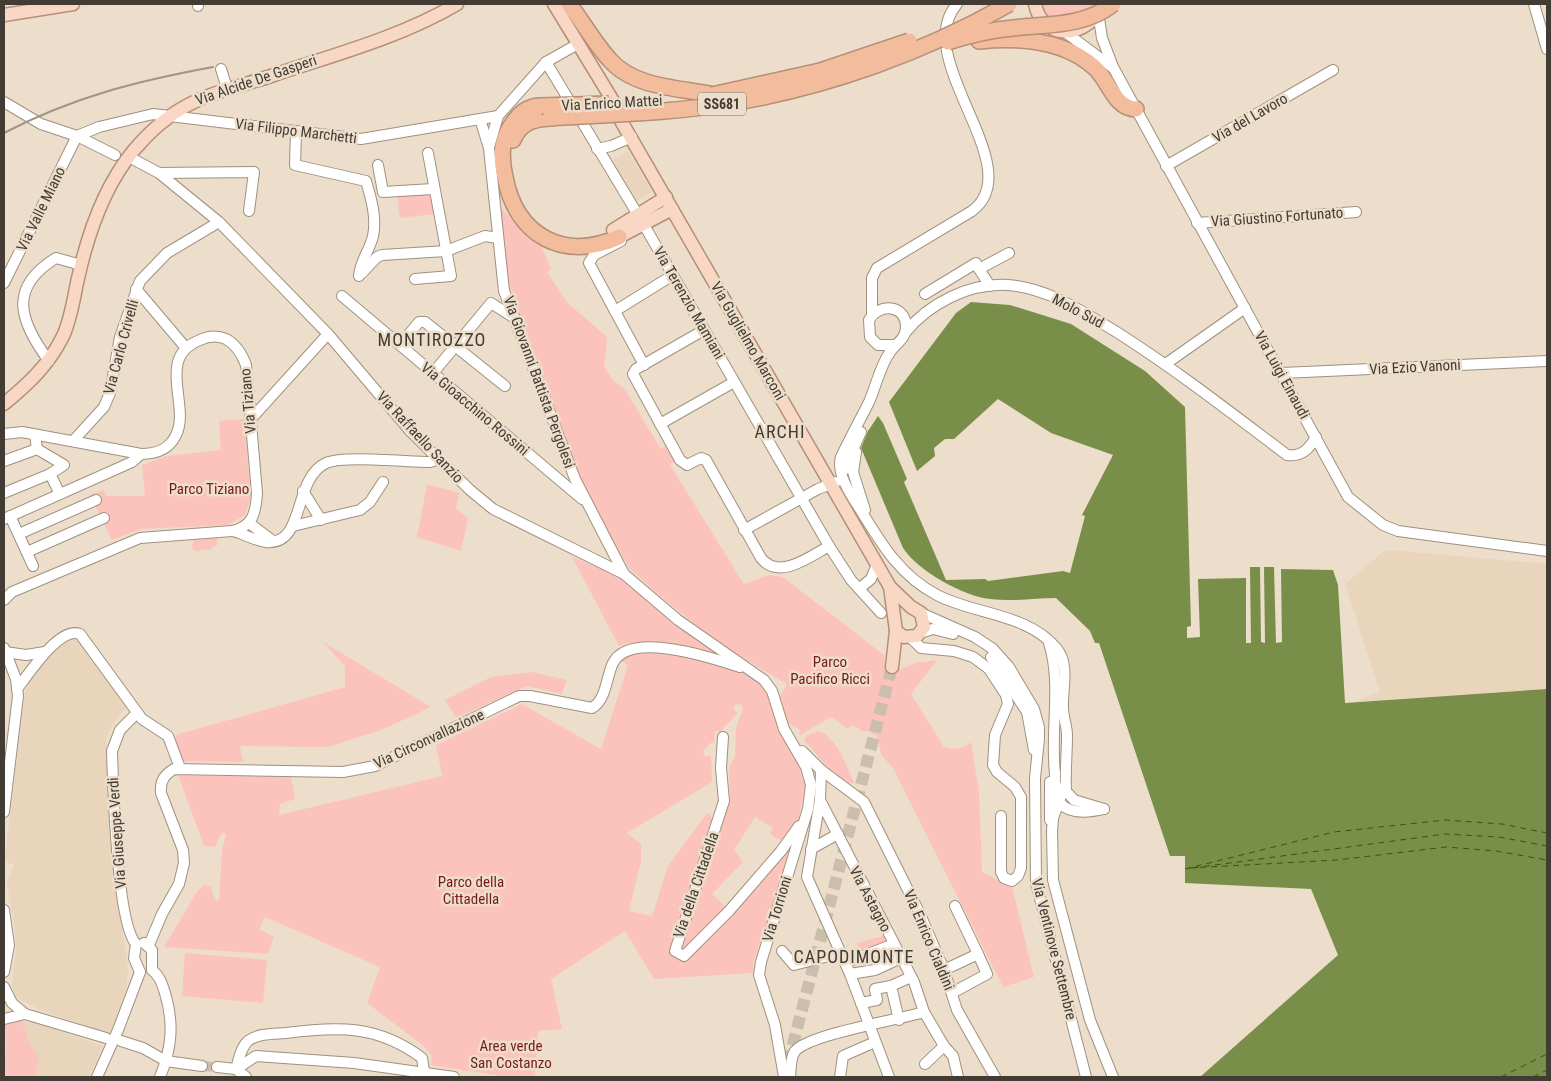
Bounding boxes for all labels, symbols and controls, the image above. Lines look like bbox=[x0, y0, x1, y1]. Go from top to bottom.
street label: Via Alcide De Gasperi bbox=[193, 51, 319, 109]
street label: Via del Lavoro bbox=[1209, 89, 1291, 147]
street label: Via Enrico Mattei bbox=[561, 91, 663, 115]
road number: SS681 bbox=[698, 92, 746, 116]
street label: Via Filippo Marchetti bbox=[234, 115, 358, 147]
street label: Via Valle Miano bbox=[13, 164, 69, 254]
street label: Via Giustino Fortunato bbox=[1210, 203, 1344, 231]
street label: Via Terenzio Mamiani bbox=[649, 243, 729, 363]
street label: Via Guglielmo Marconi bbox=[707, 279, 789, 403]
street label: Molo Sud bbox=[1049, 290, 1107, 332]
street label: Via Giovanni Battista Pergolesi bbox=[499, 293, 579, 471]
street label: Via Carlo Crivelli bbox=[100, 298, 142, 396]
street label: Via Luigi Einaudi bbox=[1250, 328, 1314, 422]
district label: MONTIROZZO bbox=[378, 329, 486, 350]
street label: Via Ezio Vanoni bbox=[1369, 356, 1461, 378]
street label: Via Gioacchino Rossini bbox=[417, 359, 533, 459]
street label: Via Tiziano bbox=[236, 368, 260, 434]
street label: Via Raffaello Sanzio bbox=[373, 387, 467, 487]
district label: ARCHI bbox=[755, 421, 805, 442]
park label: Parco Tiziano bbox=[169, 480, 249, 498]
park label: Parco Pacifico Ricci bbox=[790, 653, 870, 688]
street label: Via Circonvallazione bbox=[371, 705, 487, 773]
street label: Via Giuseppe Verdi bbox=[104, 777, 130, 889]
street label: Via della Cittadella bbox=[669, 830, 723, 940]
street label: Via Astagno bbox=[845, 863, 895, 935]
park label: Parco della Cittadella bbox=[438, 873, 504, 908]
street label: Via Torrioni bbox=[759, 874, 795, 944]
street label: Via Ventinove Settembre bbox=[1028, 876, 1080, 1022]
street label: Via Enrico Cialdini bbox=[900, 887, 958, 993]
district label: CAPODIMONTE bbox=[794, 946, 914, 967]
park label: Area verde San Costanzo bbox=[470, 1037, 552, 1072]

